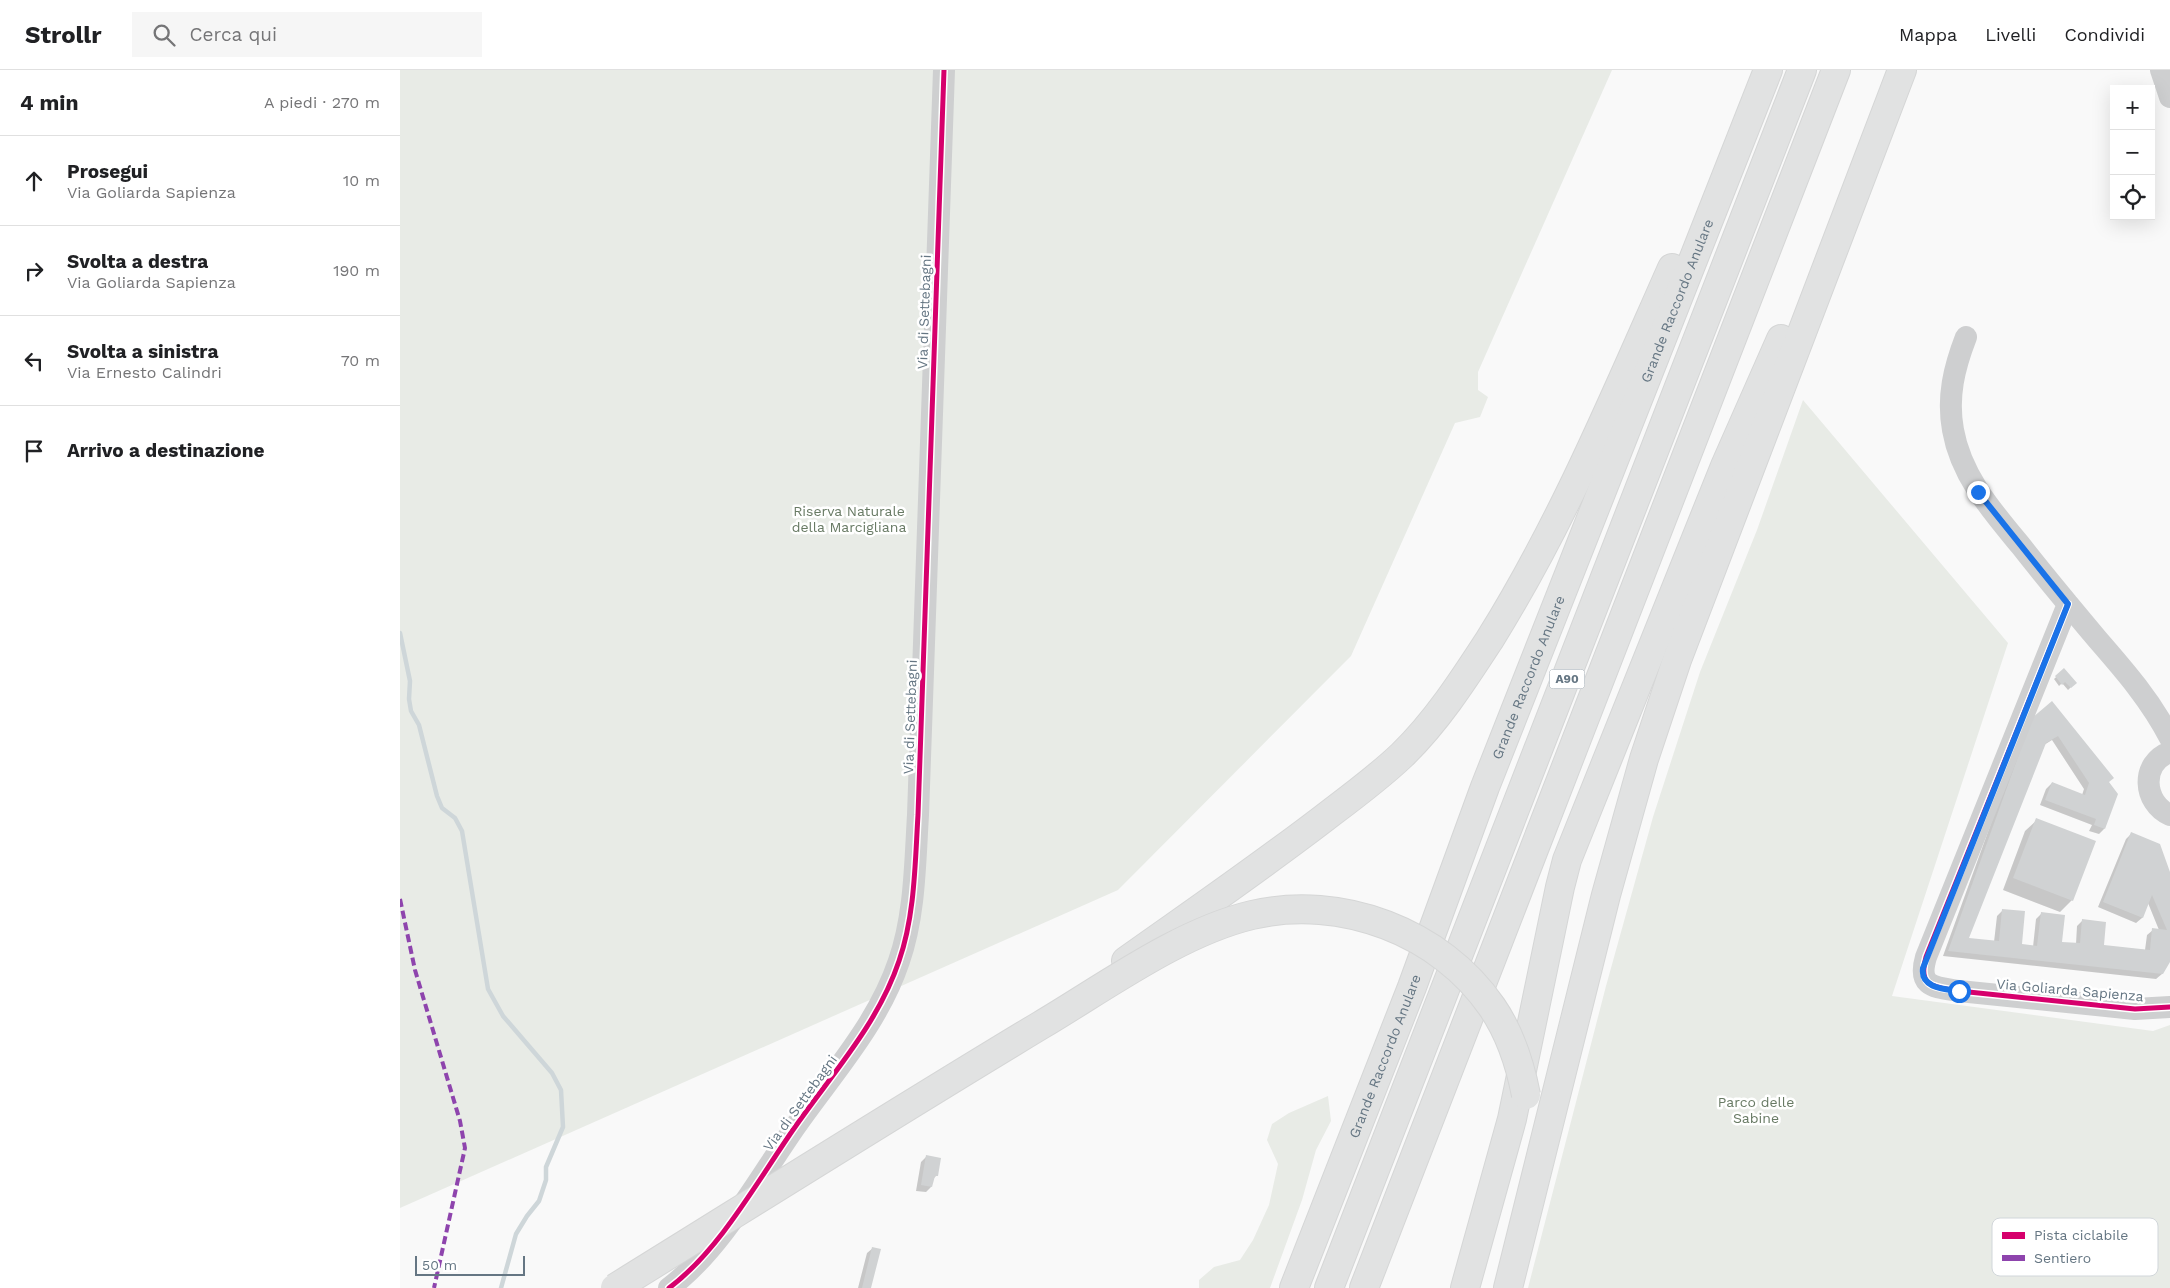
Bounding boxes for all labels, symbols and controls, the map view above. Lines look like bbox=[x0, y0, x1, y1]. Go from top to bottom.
search box bbox=[132, 12, 482, 57]
text: Strollr bbox=[25, 21, 102, 49]
icon: search bbox=[150, 21, 178, 49]
text: Cerca qui bbox=[190, 23, 277, 46]
text: Mappa bbox=[1899, 24, 1957, 45]
text: Livelli bbox=[1985, 24, 2036, 45]
text: Condividi bbox=[2064, 24, 2145, 45]
map controls bbox=[2110, 85, 2155, 220]
button: + bbox=[2110, 85, 2155, 130]
text: 4 min bbox=[20, 90, 78, 115]
text: A piedi · 270 m bbox=[264, 93, 380, 112]
button: − bbox=[2110, 130, 2155, 175]
text: Prosegui bbox=[67, 160, 148, 183]
icon: ahead bbox=[20, 167, 48, 195]
text: 10 m bbox=[343, 171, 380, 190]
button: locate bbox=[2110, 175, 2155, 220]
text: Via Goliarda Sapienza bbox=[67, 183, 236, 202]
street label: Grande Raccordo Anulare bbox=[1637, 217, 1716, 385]
text: Svolta a destra bbox=[67, 250, 208, 273]
street label: Via di Settebagni bbox=[914, 254, 934, 370]
icon: right bbox=[20, 257, 48, 285]
text: 190 m bbox=[333, 261, 380, 280]
text: Via Goliarda Sapienza bbox=[67, 273, 236, 292]
text: Svolta a sinistra bbox=[67, 340, 218, 363]
icon: left bbox=[20, 347, 48, 375]
text: 70 m bbox=[341, 351, 380, 370]
text: Via Ernesto Calindri bbox=[67, 363, 222, 382]
icon: arrive bbox=[20, 437, 48, 465]
text: Arrivo a destinazione bbox=[67, 439, 264, 462]
route end bbox=[1967, 481, 1990, 504]
park label: Riserva Naturale della Marcigliana bbox=[792, 503, 906, 535]
street label: Grande Raccordo Anulare bbox=[1489, 593, 1568, 762]
street label: Via di Settebagni bbox=[900, 659, 920, 775]
road number: A90 bbox=[1550, 670, 1584, 688]
street label: Grande Raccordo Anulare bbox=[1346, 972, 1424, 1140]
street label: Via Goliarda Sapienza bbox=[1996, 976, 2144, 1004]
route start bbox=[1948, 980, 1971, 1003]
street label: Via di Settebagni bbox=[760, 1052, 840, 1154]
park label: Parco delle Sabine bbox=[1718, 1094, 1794, 1126]
legend bbox=[1992, 1218, 2158, 1276]
text: Pista ciclabile bbox=[2034, 1227, 2128, 1243]
text: Sentiero bbox=[2034, 1250, 2091, 1266]
scale bar bbox=[415, 1253, 525, 1276]
text: 50 m bbox=[422, 1257, 457, 1273]

